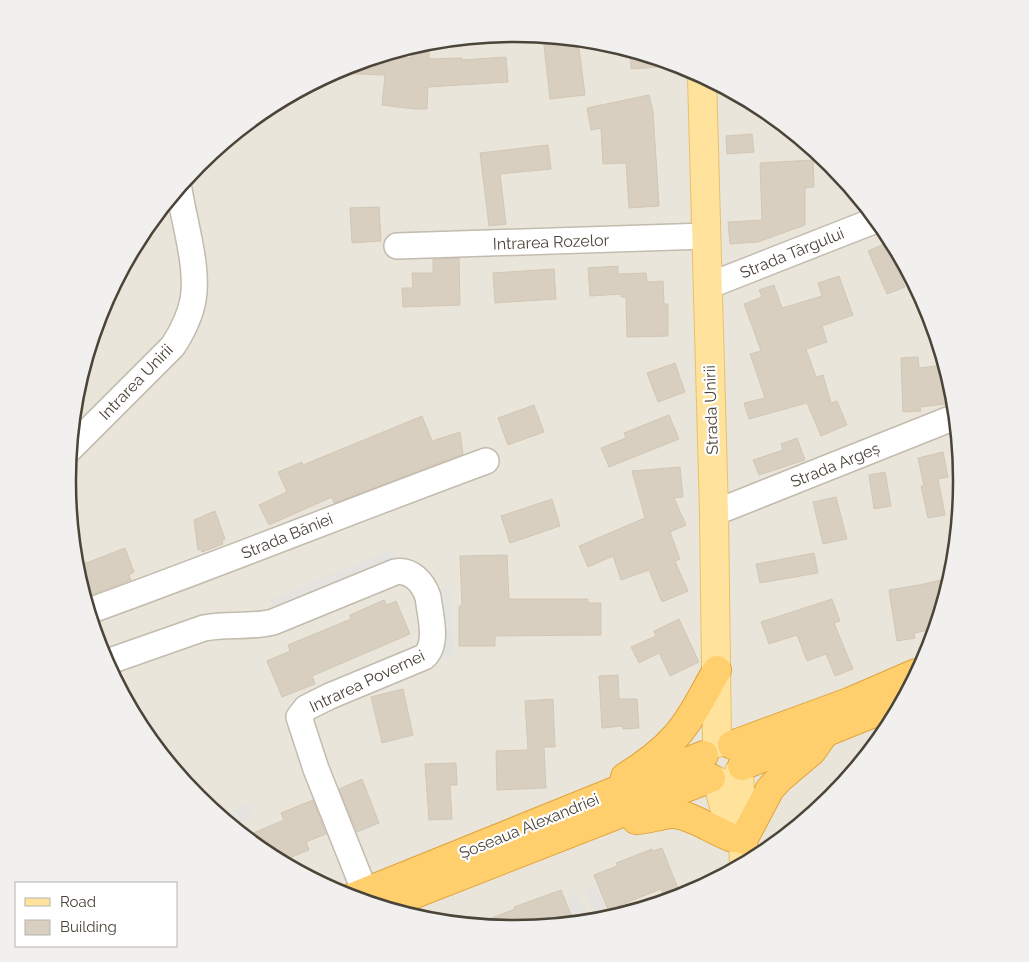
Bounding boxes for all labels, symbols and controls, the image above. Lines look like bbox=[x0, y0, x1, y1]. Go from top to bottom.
street label: Strada Târgului bbox=[737, 224, 847, 282]
street label: Intrarea Rozelor bbox=[492, 230, 610, 254]
street label: Intrarea Unirii bbox=[95, 340, 177, 424]
street label: Strada Unirii bbox=[700, 365, 722, 455]
street label: Strada Argeș bbox=[788, 438, 883, 492]
street label: Strada Băniei bbox=[238, 509, 336, 563]
street label: Intrarea Povernei bbox=[306, 646, 428, 716]
street label: Șoseaua Alexandriei bbox=[456, 789, 602, 863]
legend bbox=[15, 882, 178, 947]
text: Road bbox=[60, 893, 96, 911]
text: Building bbox=[60, 918, 117, 936]

